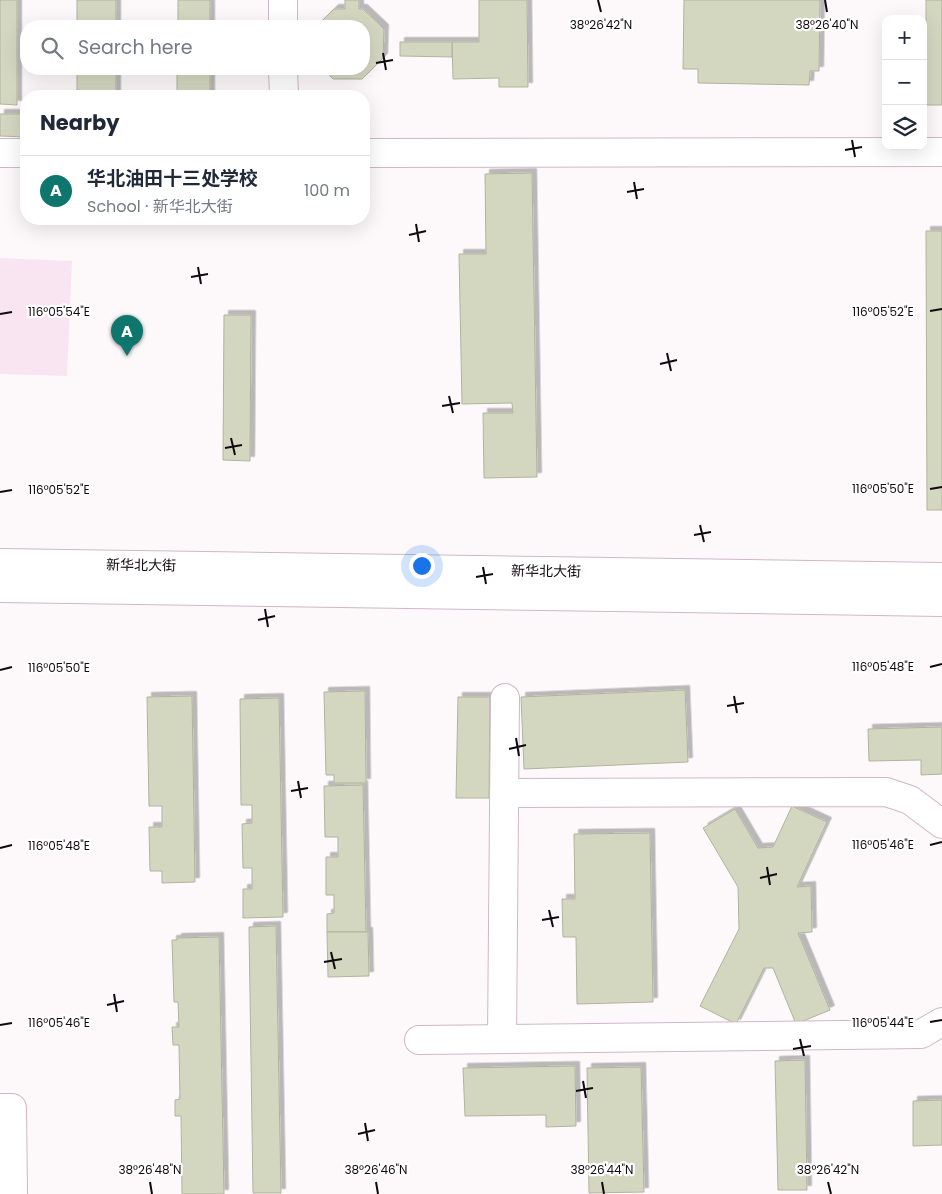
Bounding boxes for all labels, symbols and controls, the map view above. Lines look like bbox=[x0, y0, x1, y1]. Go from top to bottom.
map controls bbox=[882, 15, 927, 150]
button: + bbox=[882, 15, 927, 60]
text: 38°26'42"N bbox=[570, 16, 632, 33]
text: 38°26'40"N bbox=[795, 16, 859, 33]
search box bbox=[20, 20, 370, 75]
icon: search bbox=[38, 34, 66, 62]
text: Search here bbox=[78, 34, 192, 61]
button: − bbox=[882, 60, 927, 105]
button: layers bbox=[882, 105, 927, 150]
text: Nearby bbox=[40, 108, 120, 137]
text: 华北油田十三处学校 bbox=[87, 165, 258, 192]
text: A bbox=[50, 179, 62, 202]
text: 100 m bbox=[304, 179, 350, 202]
text: School · 新华北大街 bbox=[87, 195, 233, 218]
text: 116°05'54"E bbox=[28, 303, 90, 320]
text: 116°05'52"E bbox=[852, 303, 914, 320]
pin: A bbox=[111, 315, 143, 356]
text: 116°05'50"E bbox=[852, 480, 914, 497]
text: 116°05'52"E bbox=[28, 481, 90, 498]
your location bbox=[409, 553, 435, 579]
street label: 新华北大街 bbox=[106, 554, 176, 576]
street label: 新华北大街 bbox=[511, 560, 581, 582]
text: 116°05'48"E bbox=[852, 658, 914, 675]
text: 116°05'50"E bbox=[28, 659, 90, 676]
text: 116°05'46"E bbox=[852, 836, 914, 853]
text: 116°05'48"E bbox=[28, 837, 90, 854]
text: 116°05'46"E bbox=[28, 1014, 90, 1031]
text: 116°05'44"E bbox=[852, 1014, 914, 1031]
text: 38°26'48"N bbox=[118, 1161, 182, 1178]
text: 38°26'46"N bbox=[344, 1161, 408, 1178]
text: 38°26'44"N bbox=[570, 1161, 634, 1178]
text: 38°26'42"N bbox=[797, 1161, 859, 1178]

